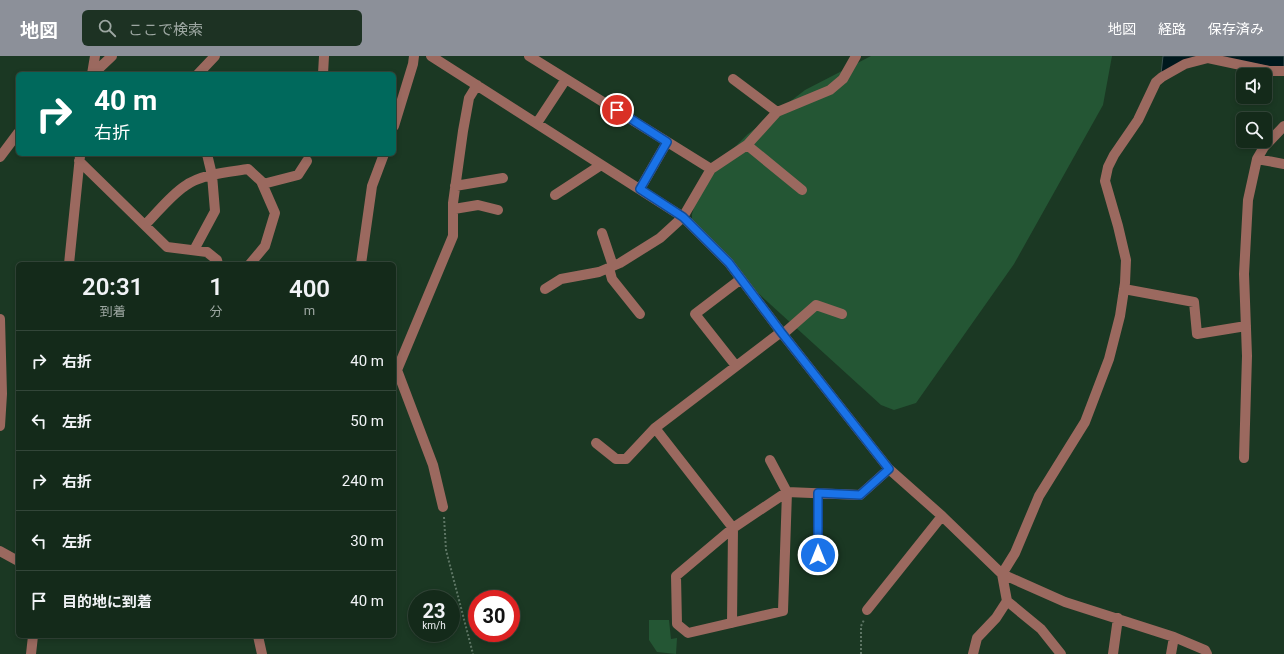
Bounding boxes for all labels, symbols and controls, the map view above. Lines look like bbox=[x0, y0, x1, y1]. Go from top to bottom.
search box bbox=[82, 10, 362, 46]
icon: search bbox=[96, 17, 118, 39]
text: 地図 bbox=[20, 19, 58, 42]
text: ここで検索 bbox=[128, 21, 203, 39]
text: 地図 bbox=[1108, 21, 1136, 37]
text: 経路 bbox=[1158, 21, 1186, 37]
text: 保存済み bbox=[1208, 21, 1264, 37]
map controls bbox=[1236, 68, 1272, 148]
button: sound bbox=[1236, 68, 1272, 104]
text: 40 m bbox=[94, 84, 157, 117]
icon: right bbox=[28, 88, 80, 140]
pin bbox=[600, 93, 634, 127]
icon: arrive bbox=[606, 99, 628, 121]
button: search bbox=[1236, 112, 1272, 148]
text: 右折 bbox=[94, 122, 130, 143]
text: 20:31 bbox=[82, 273, 143, 301]
text: 1 bbox=[209, 273, 223, 301]
text: 400 bbox=[289, 275, 330, 303]
text: m bbox=[304, 303, 315, 318]
text: 到着 bbox=[100, 304, 126, 319]
text: 分 bbox=[210, 304, 223, 319]
icon: right bbox=[28, 350, 50, 372]
text: 40 m bbox=[350, 352, 384, 370]
text: 右折 bbox=[62, 353, 92, 371]
icon: left bbox=[28, 410, 50, 432]
text: 50 m bbox=[350, 412, 384, 430]
text: 左折 bbox=[62, 413, 92, 431]
icon: right bbox=[28, 470, 50, 492]
text: 240 m bbox=[342, 472, 384, 490]
text: 右折 bbox=[62, 473, 92, 491]
icon: left bbox=[28, 530, 50, 552]
text: 30 m bbox=[350, 532, 384, 550]
text: 左折 bbox=[62, 533, 92, 551]
position arrow bbox=[797, 534, 839, 576]
icon: arrive bbox=[28, 590, 50, 612]
speed limit sign: 30 bbox=[468, 590, 520, 642]
text: 40 m bbox=[350, 592, 384, 610]
text: 目的地に到着 bbox=[62, 593, 152, 611]
text: 23 bbox=[423, 599, 445, 623]
text: km/h bbox=[422, 620, 446, 631]

